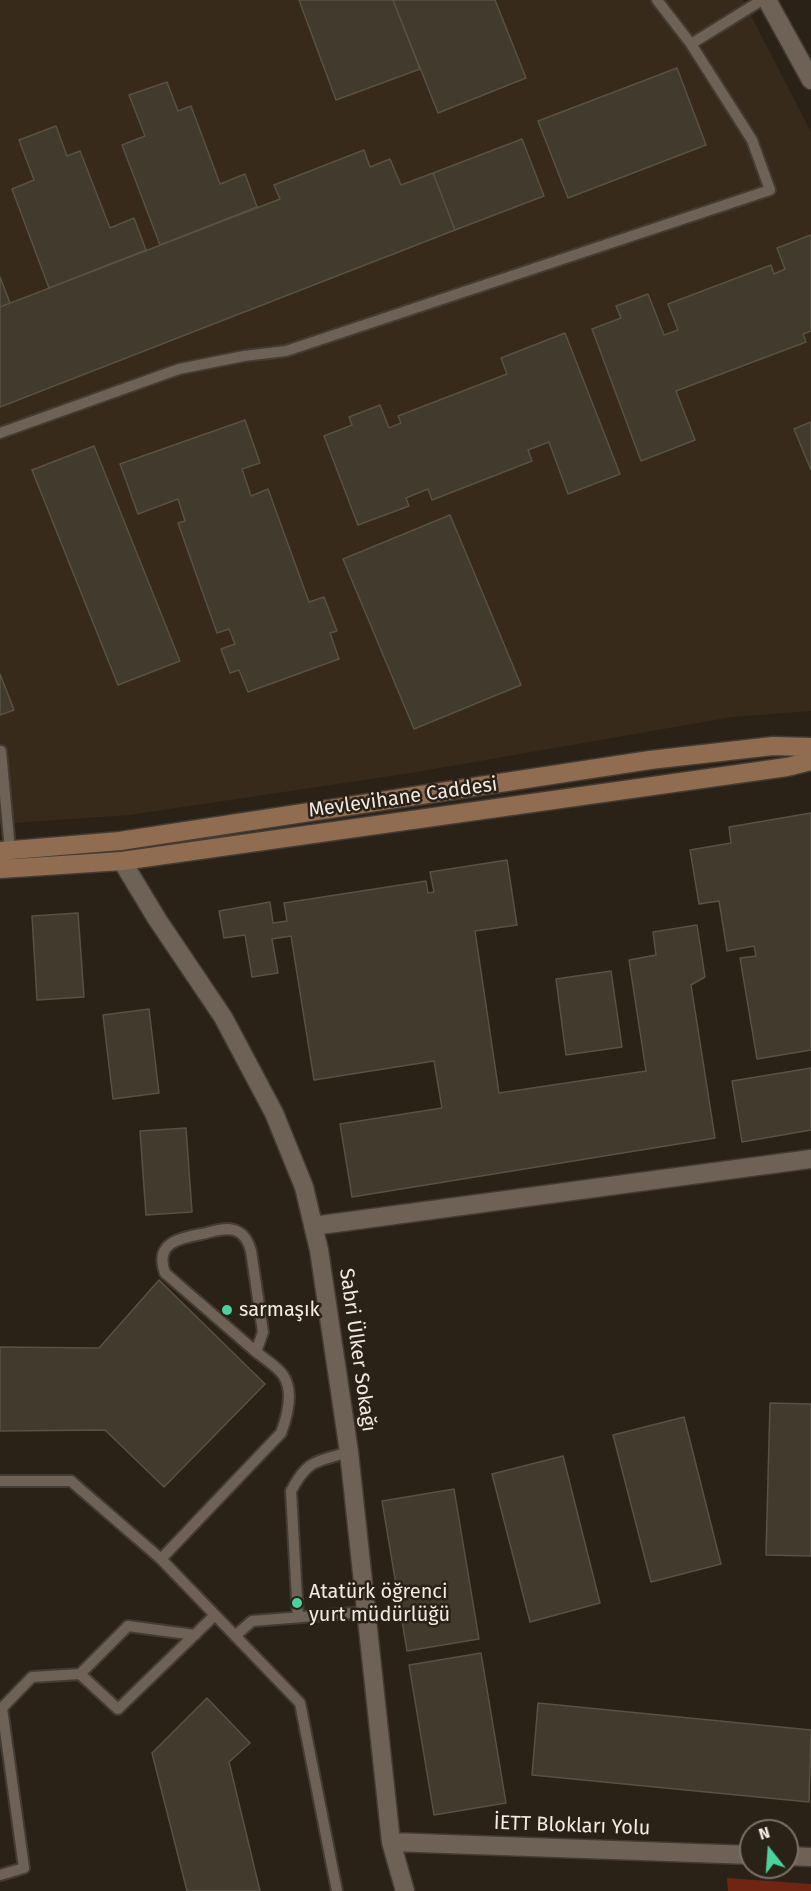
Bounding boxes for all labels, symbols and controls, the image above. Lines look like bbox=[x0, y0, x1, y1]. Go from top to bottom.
street label: Mevlevihane Caddesi bbox=[307, 773, 499, 823]
street label: Sabri Ülker Sokağı bbox=[334, 1267, 380, 1433]
place label: sarmaşık bbox=[239, 1298, 320, 1322]
marker: sarmaşık bbox=[220, 1303, 234, 1317]
place label: Atatürk öğrenci yurt müdürlüğü bbox=[309, 1580, 450, 1627]
marker: Atatürk öğrenci yurt müdürlüğü bbox=[290, 1596, 304, 1610]
street label: İETT Blokları Yolu bbox=[493, 1811, 651, 1841]
north arrow bbox=[739, 1819, 799, 1879]
text: N bbox=[756, 1823, 772, 1844]

